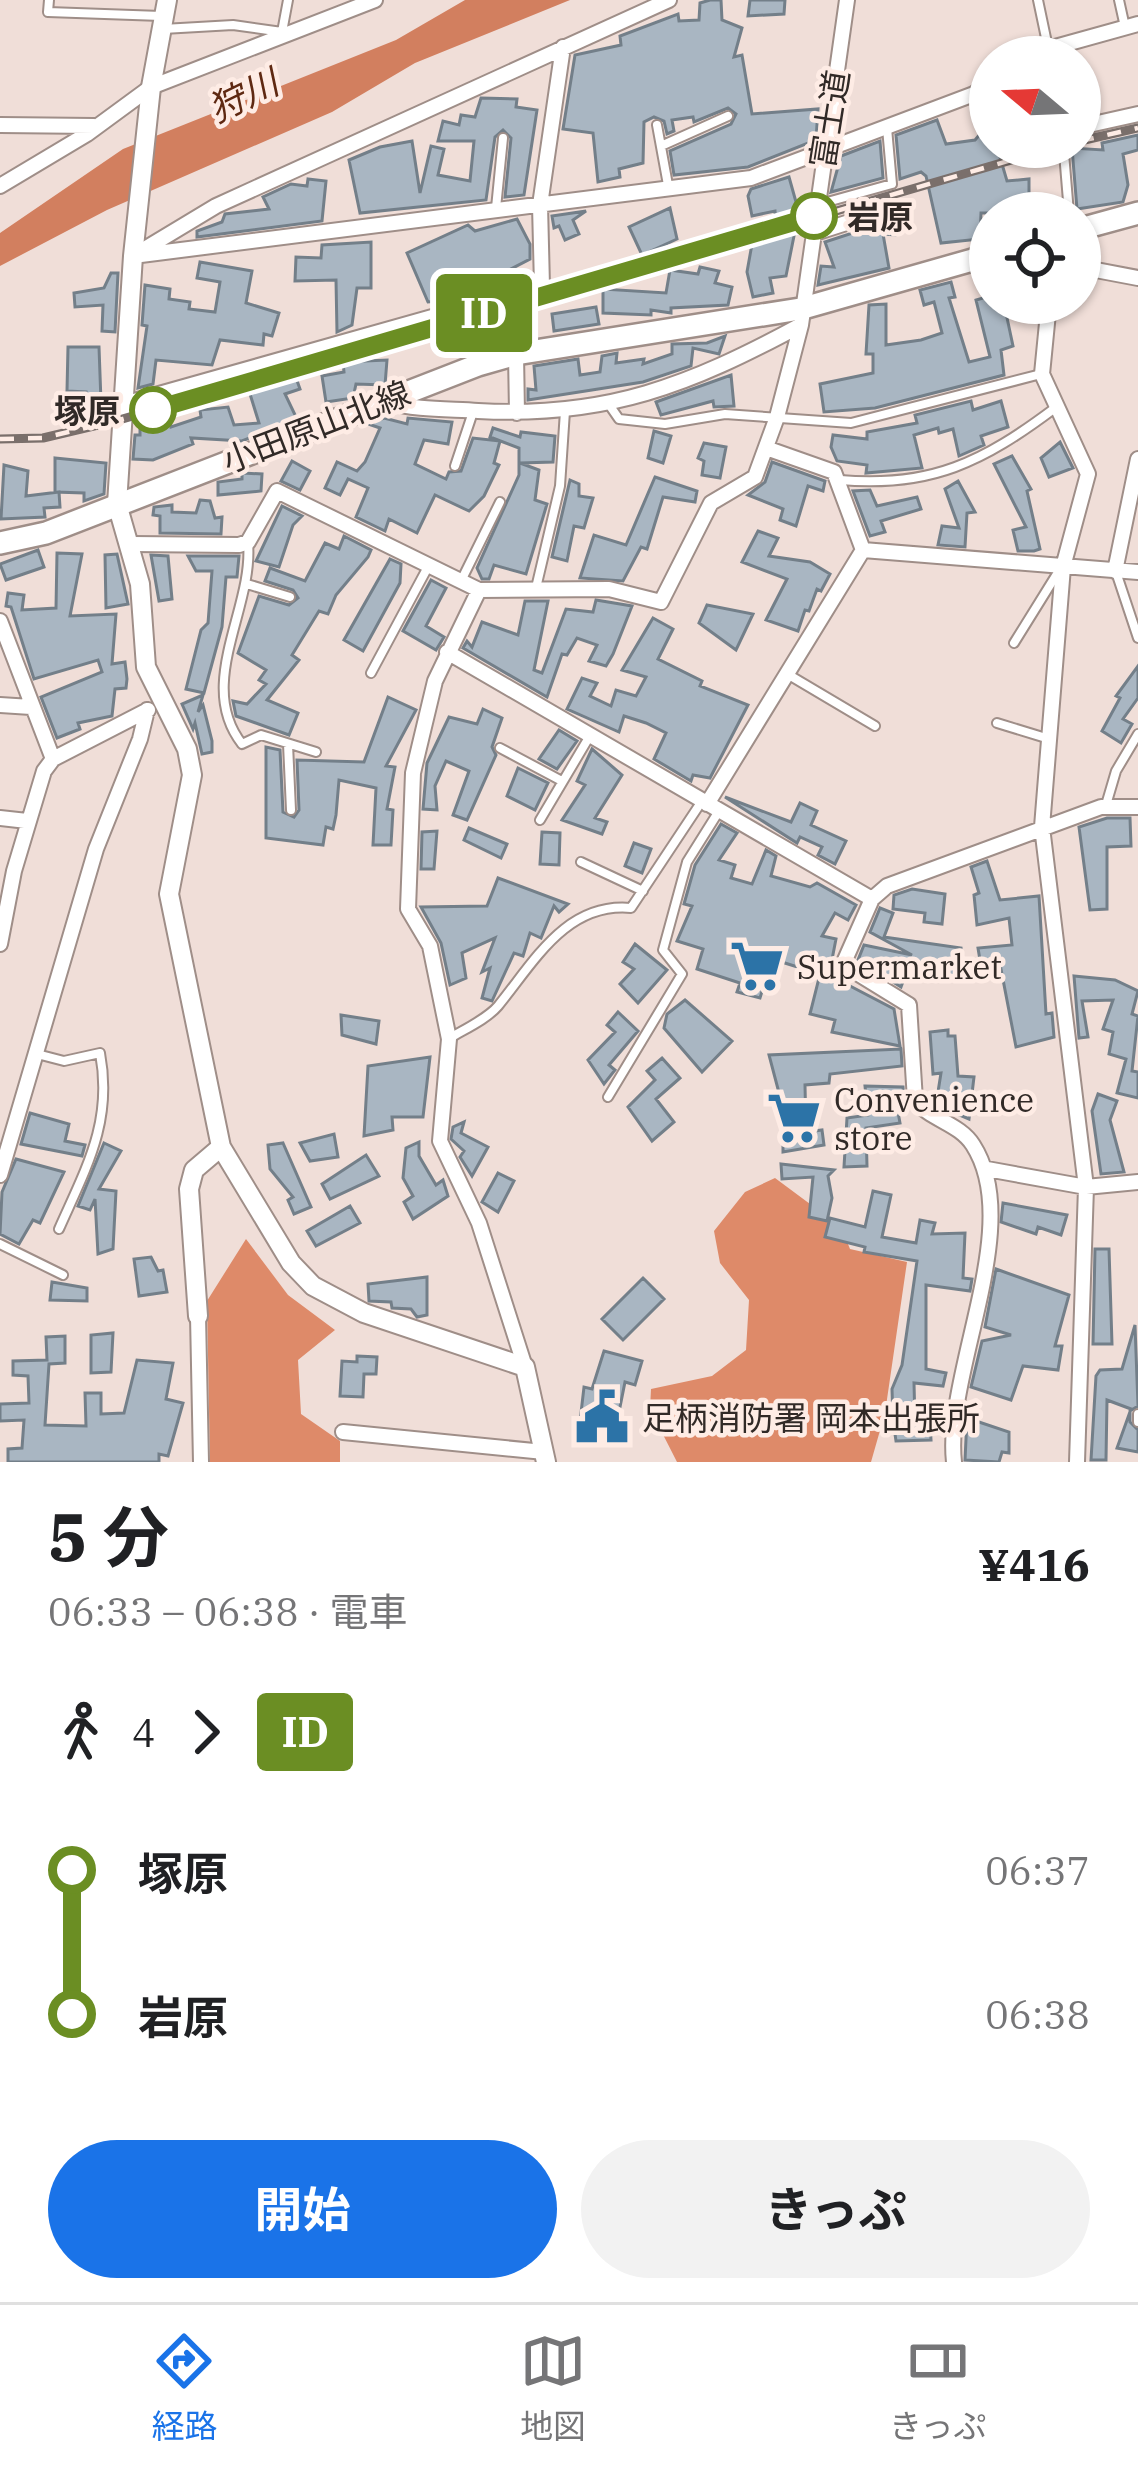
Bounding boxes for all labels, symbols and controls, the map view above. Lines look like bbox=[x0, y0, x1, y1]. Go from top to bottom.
north arrow bbox=[969, 36, 1101, 168]
map controls bbox=[969, 36, 1101, 324]
water label: 狩川 bbox=[200, 56, 289, 132]
street label: 富士道 bbox=[800, 67, 858, 171]
button: locate bbox=[969, 192, 1101, 324]
marker: 岩原 bbox=[792, 194, 836, 238]
place label: 岩原 bbox=[847, 195, 913, 238]
line badge: ID bbox=[430, 274, 538, 352]
text: ID bbox=[460, 285, 508, 340]
street label: 小田原山北線 bbox=[216, 370, 416, 482]
marker: 塚原 bbox=[131, 388, 175, 432]
place label: 塚原 bbox=[54, 389, 120, 432]
supermarket icon: Supermarket bbox=[728, 937, 786, 995]
place label: Supermarket bbox=[797, 945, 1002, 988]
place label: Convenience store bbox=[834, 1078, 1034, 1159]
supermarket icon: Convenience store bbox=[765, 1089, 823, 1147]
public building icon: 足柄消防署 岡本出張所 bbox=[573, 1388, 631, 1446]
place label: 足柄消防署 岡本出張所 bbox=[642, 1396, 980, 1439]
text: 5 分 bbox=[48, 1493, 169, 1579]
text: ¥416 bbox=[978, 1535, 1090, 1593]
text: 06:33 – 06:38 · 電車 bbox=[48, 1586, 407, 1637]
icon: walk bbox=[48, 1699, 114, 1765]
icon: forward bbox=[173, 1699, 239, 1765]
text: ID bbox=[281, 1704, 329, 1759]
text: 4 bbox=[132, 1707, 155, 1758]
text: 塚原 bbox=[138, 1844, 228, 1902]
text: 06:37 bbox=[985, 1845, 1090, 1896]
text: 岩原 bbox=[138, 1988, 228, 2046]
text: 06:38 bbox=[985, 1989, 1090, 2040]
button: 開始 bbox=[48, 2140, 557, 2278]
button: きっぷ bbox=[581, 2140, 1090, 2278]
tab: 経路 bbox=[151, 2328, 217, 2448]
tab: 地図 bbox=[520, 2328, 586, 2448]
tab: きっぷ bbox=[889, 2328, 987, 2448]

